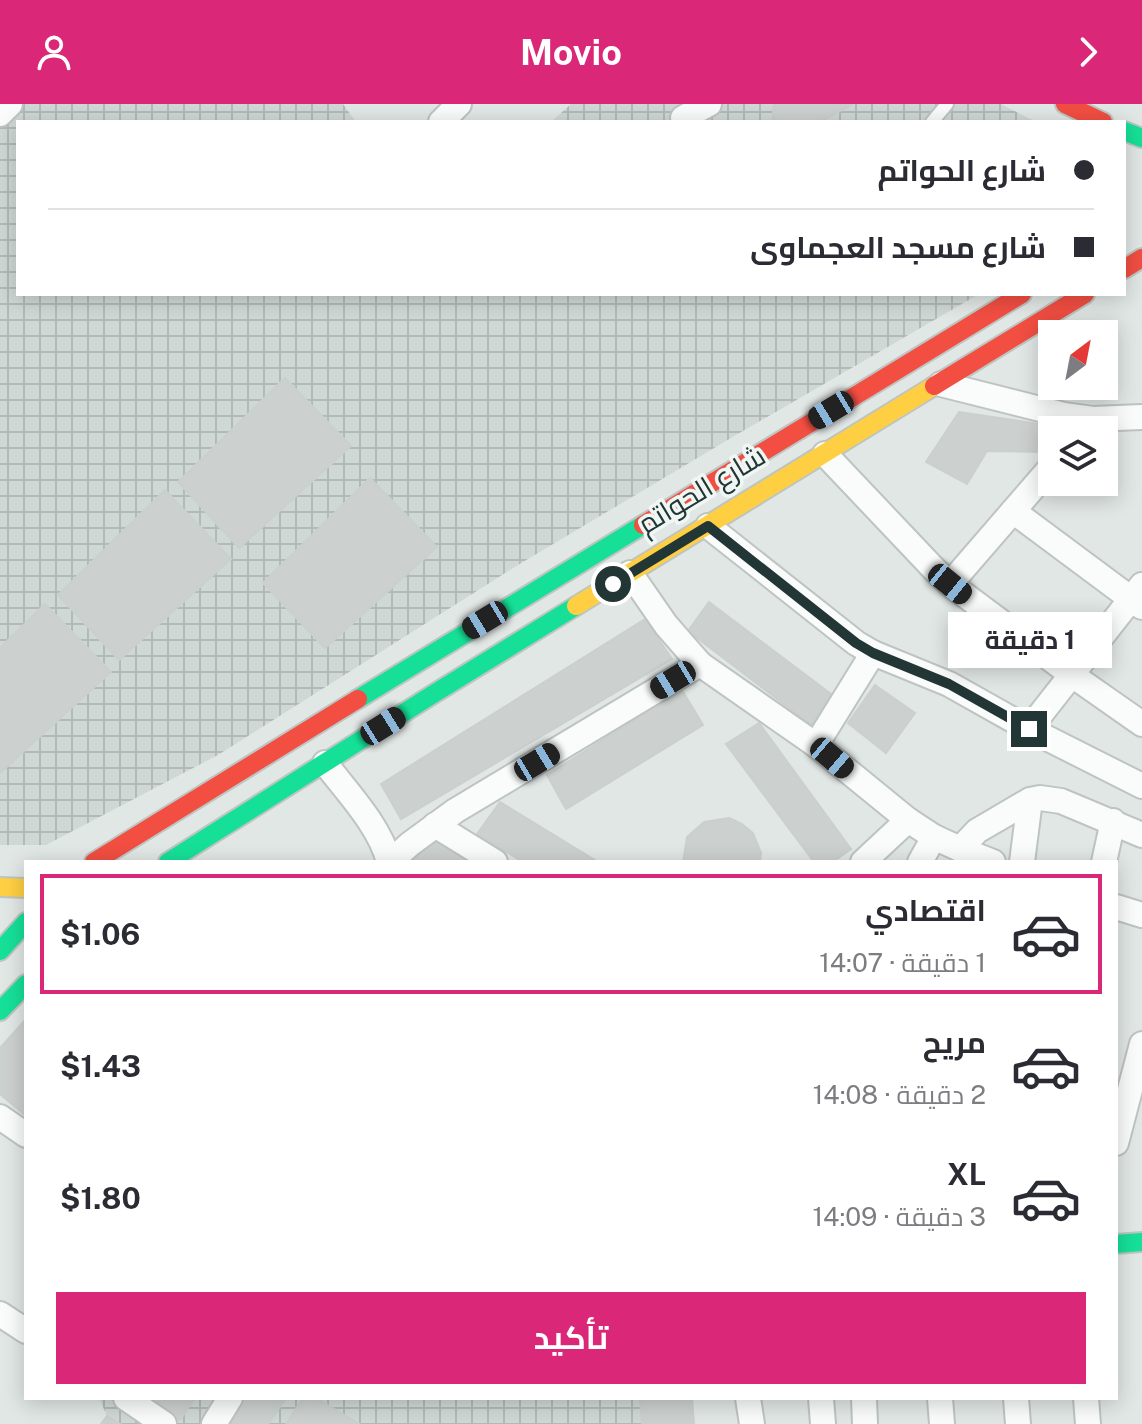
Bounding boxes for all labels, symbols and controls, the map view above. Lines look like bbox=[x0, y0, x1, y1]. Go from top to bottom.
icon: person bbox=[32, 30, 76, 74]
icon: forward bbox=[1066, 30, 1110, 74]
text: Movio bbox=[520, 31, 622, 73]
text: شارع الحواتم bbox=[877, 152, 1046, 188]
text: شارع مسجد العجماوى bbox=[750, 229, 1046, 265]
north arrow bbox=[1038, 320, 1118, 400]
map controls bbox=[1038, 320, 1118, 496]
car bbox=[804, 387, 858, 433]
button: layers bbox=[1038, 416, 1118, 496]
street label: شارع الحواتم bbox=[631, 438, 773, 543]
car bbox=[924, 560, 976, 608]
route start bbox=[595, 566, 631, 602]
car bbox=[458, 597, 512, 643]
callout: 1 دقيقة bbox=[947, 613, 1111, 669]
text: 1 دقيقة bbox=[985, 624, 1075, 655]
car bbox=[646, 657, 700, 703]
car bbox=[356, 703, 410, 749]
route end bbox=[1011, 711, 1047, 747]
car bbox=[806, 733, 858, 783]
car bbox=[510, 739, 564, 785]
text: اقتصادي bbox=[865, 892, 986, 928]
icon: car bbox=[1010, 898, 1082, 970]
text: $1.06 bbox=[60, 916, 140, 952]
text: 1 دقيقة · 14:07 bbox=[819, 947, 986, 978]
text: مريح bbox=[923, 1024, 986, 1060]
icon: car bbox=[1010, 1030, 1082, 1102]
text: $1.43 bbox=[60, 1048, 141, 1084]
text: 2 دقيقة · 14:08 bbox=[813, 1079, 986, 1110]
text: XL bbox=[947, 1156, 986, 1192]
icon: car bbox=[1010, 1162, 1082, 1234]
text: $1.80 bbox=[60, 1180, 141, 1216]
text: 3 دقيقة · 14:09 bbox=[812, 1201, 986, 1232]
button: تأكيد bbox=[56, 1292, 1086, 1384]

